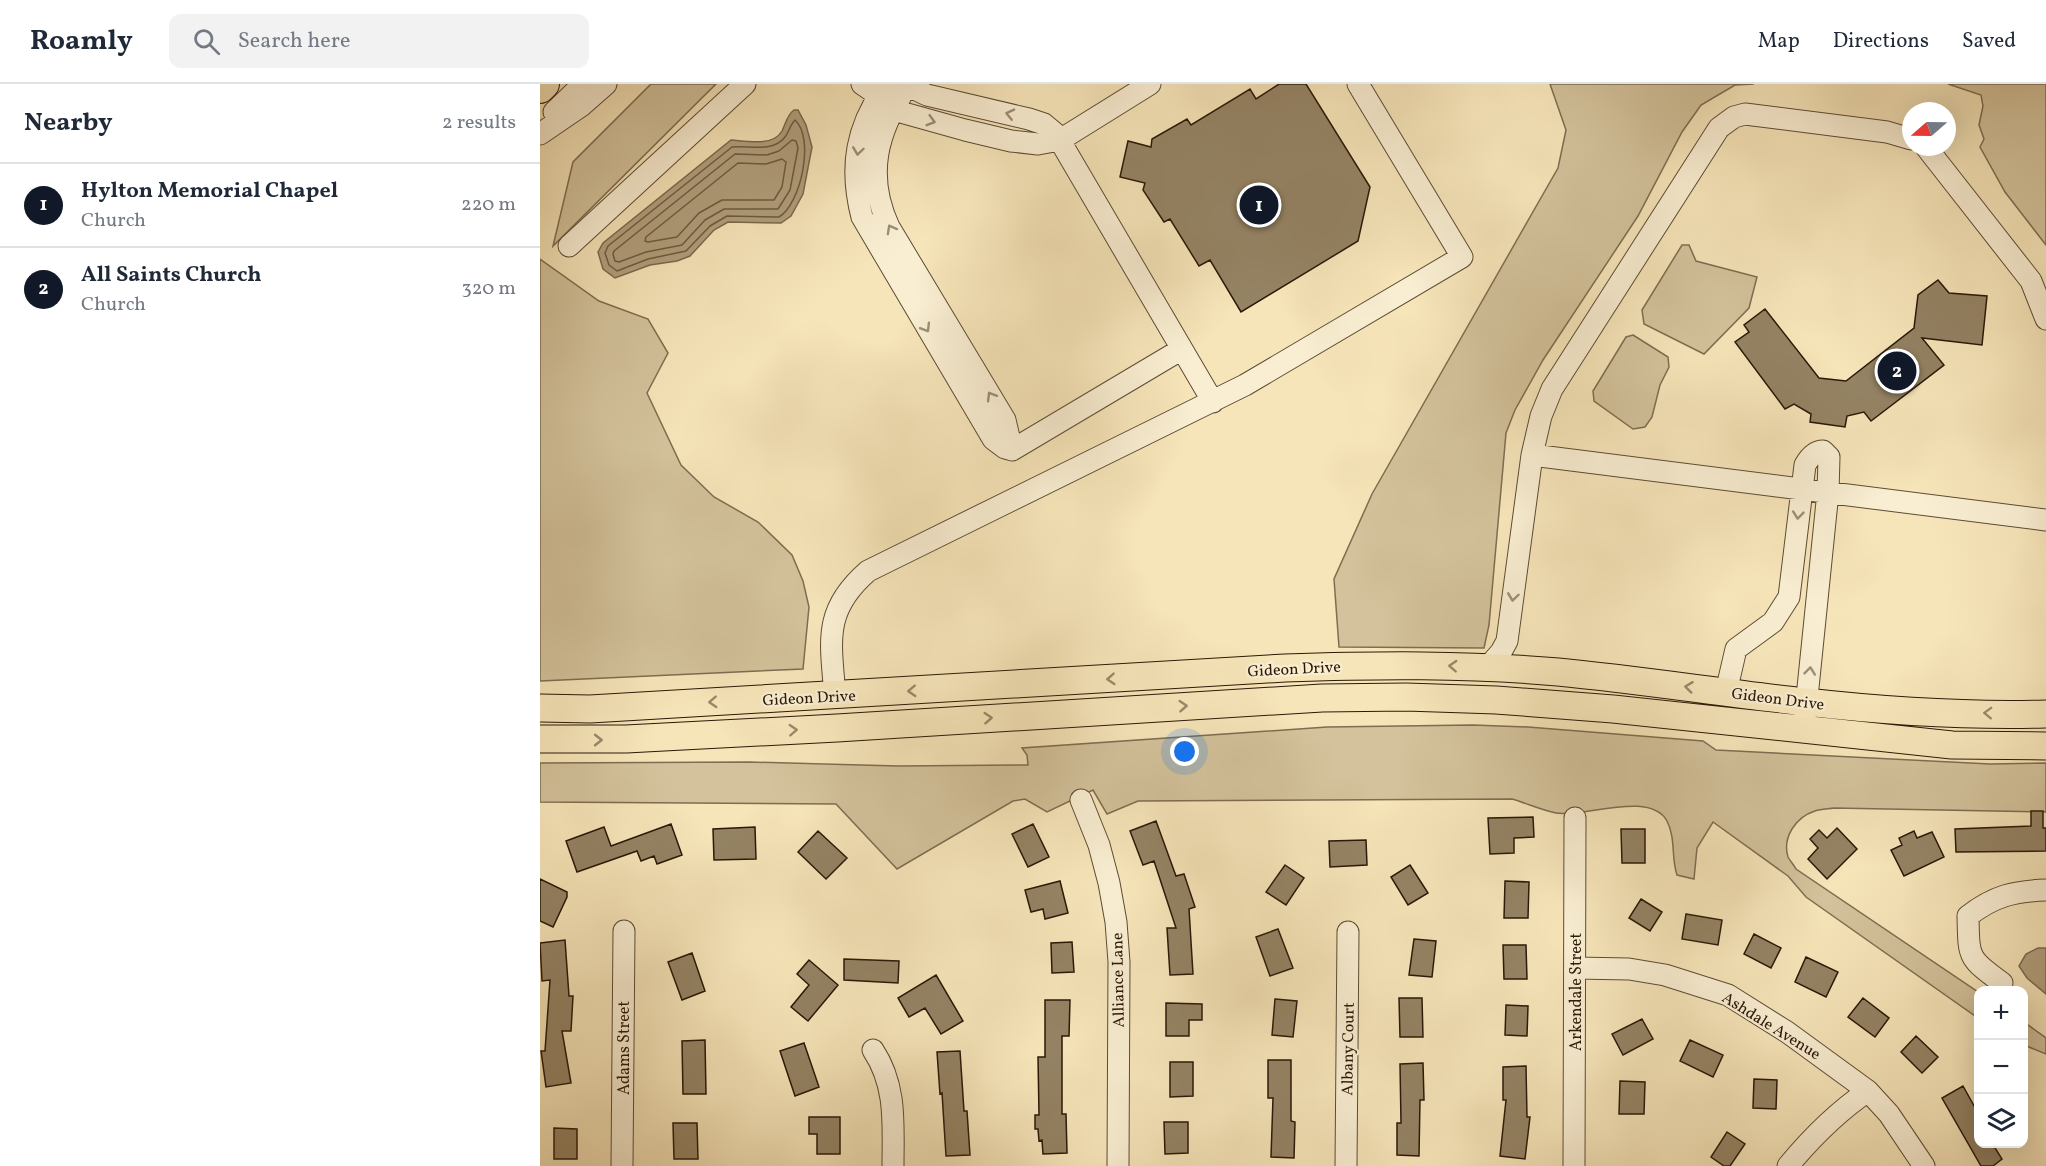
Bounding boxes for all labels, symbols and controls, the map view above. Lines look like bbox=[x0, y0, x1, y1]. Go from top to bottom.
search box bbox=[169, 14, 589, 68]
text: Roamly bbox=[30, 22, 133, 61]
icon: search bbox=[190, 25, 223, 58]
text: Search here bbox=[238, 26, 350, 57]
text: Map bbox=[1758, 27, 1800, 56]
text: Directions bbox=[1833, 27, 1929, 56]
text: Saved bbox=[1962, 27, 2016, 56]
north arrow bbox=[1902, 102, 1956, 156]
text: Nearby bbox=[24, 105, 113, 141]
text: 2 results bbox=[442, 109, 516, 137]
one-way arrow bbox=[1005, 109, 1015, 122]
one-way arrow bbox=[925, 114, 936, 126]
one-way arrow bbox=[852, 146, 864, 155]
text: Hylton Memorial Chapel bbox=[81, 176, 338, 207]
pin: 1 bbox=[1240, 182, 1278, 228]
text: 1 bbox=[39, 191, 48, 219]
text: 220 m bbox=[461, 191, 516, 219]
text: Church bbox=[81, 207, 146, 235]
one-way arrow bbox=[887, 225, 898, 235]
text: All Saints Church bbox=[81, 260, 262, 291]
text: 2 bbox=[38, 275, 49, 303]
text: 320 m bbox=[461, 275, 516, 303]
text: Church bbox=[81, 291, 146, 319]
one-way arrow bbox=[919, 322, 931, 332]
pin: 2 bbox=[1878, 348, 1916, 394]
one-way arrow bbox=[986, 392, 998, 402]
one-way arrow bbox=[1792, 511, 1805, 520]
one-way arrow bbox=[1508, 592, 1520, 602]
street label: Gideon Drive bbox=[1247, 657, 1341, 683]
one-way arrow bbox=[1448, 659, 1457, 672]
one-way arrow bbox=[1803, 667, 1816, 676]
one-way arrow bbox=[1107, 672, 1116, 685]
one-way arrow bbox=[1684, 682, 1693, 694]
street label: Gideon Drive bbox=[1730, 683, 1825, 717]
one-way arrow bbox=[908, 685, 917, 698]
street label: Gideon Drive bbox=[762, 686, 856, 712]
one-way arrow bbox=[709, 696, 718, 709]
one-way arrow bbox=[1178, 700, 1187, 713]
one-way arrow bbox=[1983, 707, 1992, 720]
one-way arrow bbox=[983, 712, 992, 725]
one-way arrow bbox=[789, 724, 798, 737]
one-way arrow bbox=[594, 734, 603, 746]
your location bbox=[1170, 737, 1199, 766]
street label: Alliance Lane bbox=[1107, 932, 1131, 1028]
street label: Arkendale Street bbox=[1566, 933, 1588, 1051]
map controls bbox=[1974, 986, 2028, 1148]
button: + bbox=[1974, 986, 2028, 1040]
street label: Ashdale Avenue bbox=[1717, 988, 1824, 1066]
street label: Adams Street bbox=[614, 1001, 636, 1095]
street label: Albany Court bbox=[1337, 1002, 1361, 1096]
button: − bbox=[1974, 1040, 2028, 1094]
button: layers bbox=[1974, 1094, 2028, 1148]

